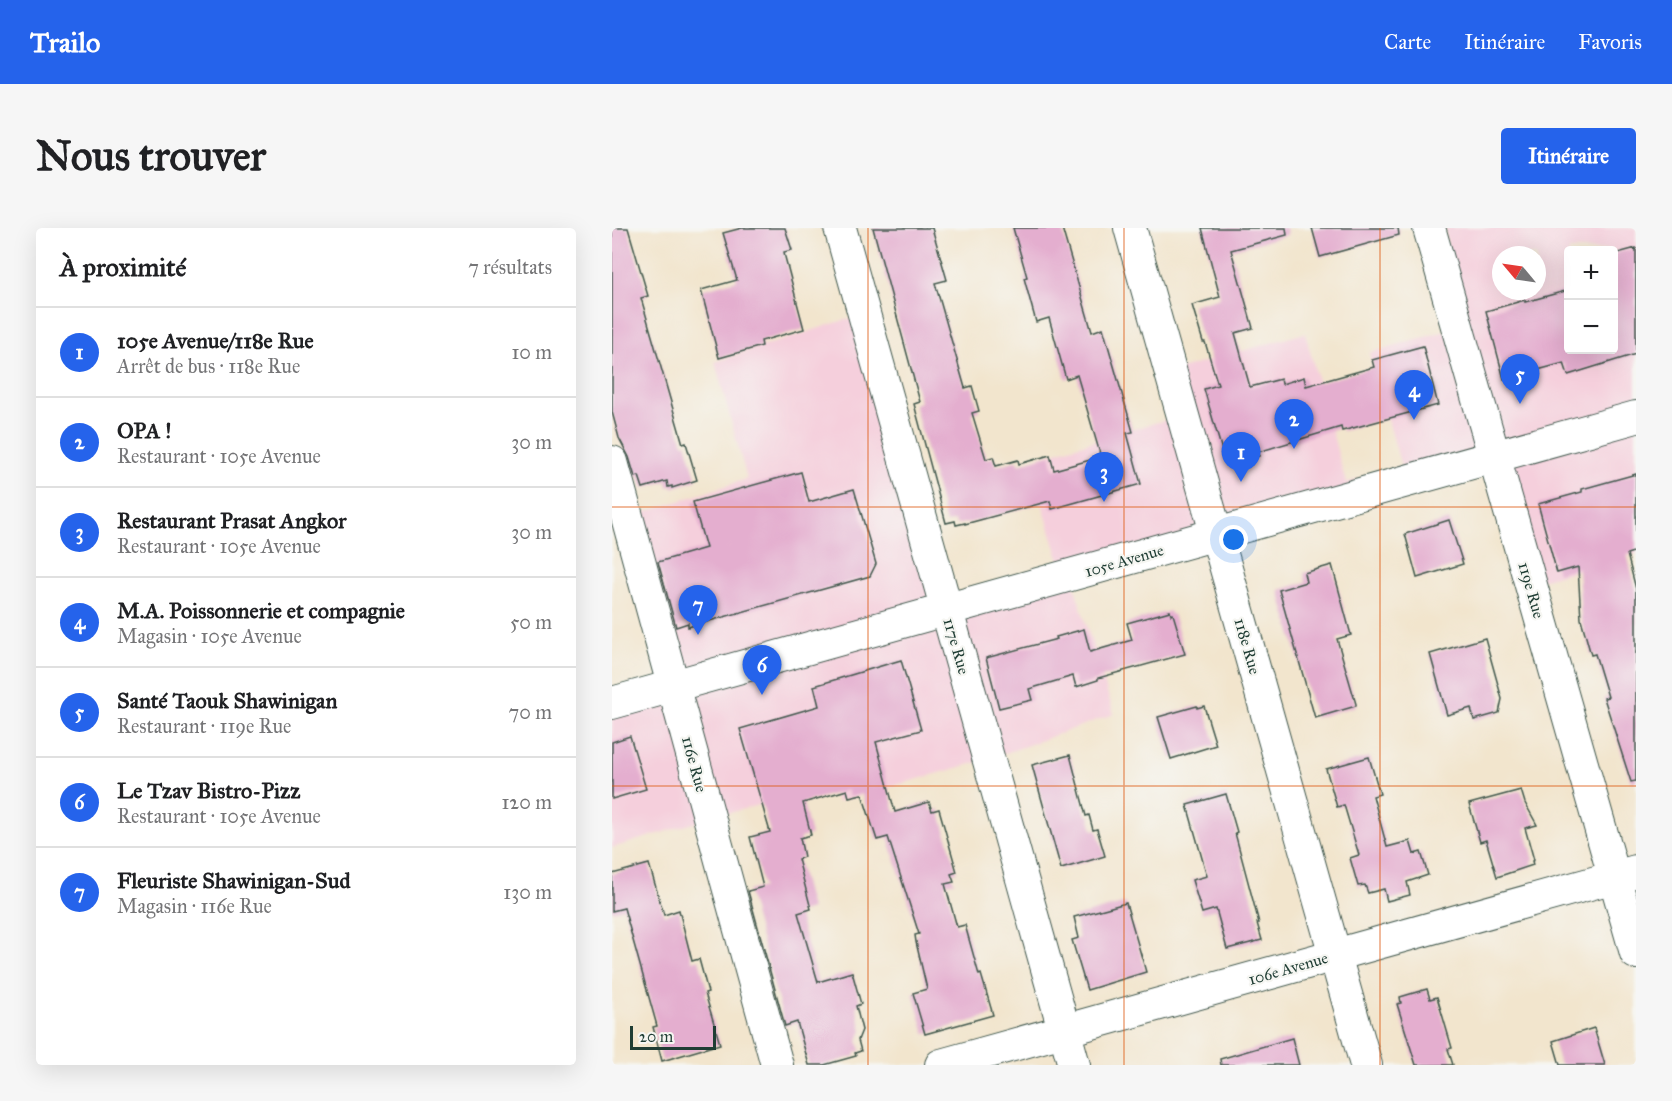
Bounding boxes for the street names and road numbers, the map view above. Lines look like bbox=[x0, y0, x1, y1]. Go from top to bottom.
street label: 105e Avenue bbox=[1083, 540, 1166, 581]
street label: 119e Rue bbox=[1514, 560, 1549, 621]
street label: 117e Rue bbox=[939, 616, 974, 677]
street label: 118e Rue bbox=[1230, 616, 1265, 677]
street label: 116e Rue bbox=[678, 734, 711, 795]
street label: 106e Avenue bbox=[1246, 948, 1330, 989]

